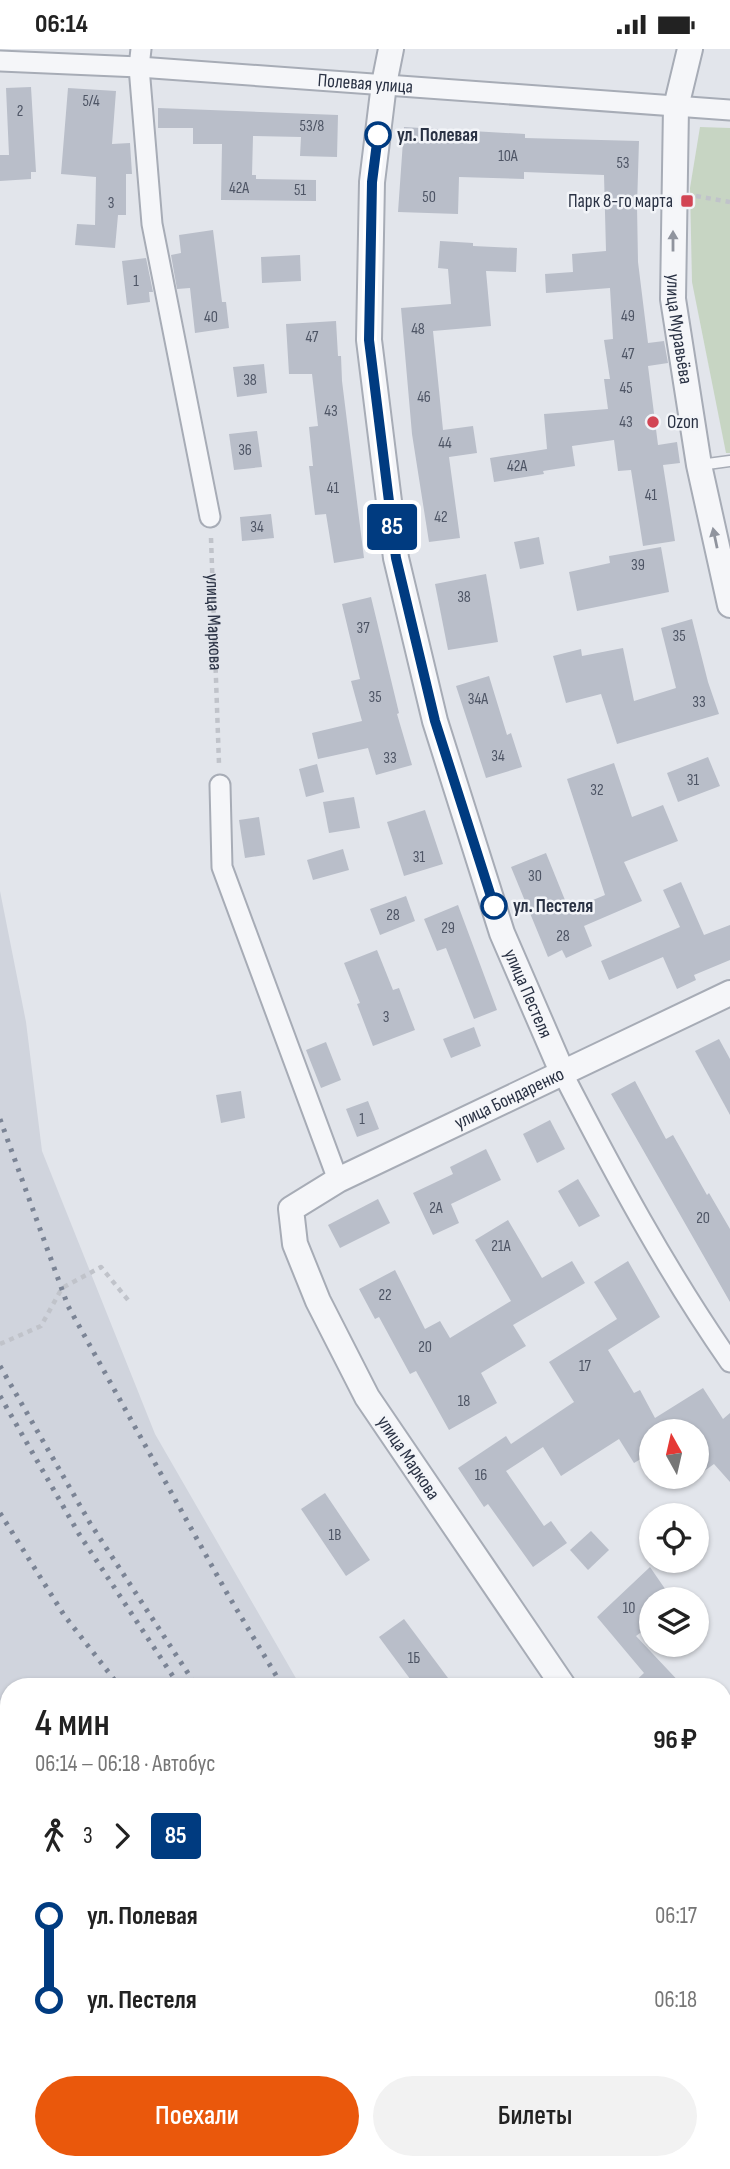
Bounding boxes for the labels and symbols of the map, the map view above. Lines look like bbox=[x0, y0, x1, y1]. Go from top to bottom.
street label: Полевая улица bbox=[317, 69, 414, 98]
house number: 5/4 bbox=[82, 92, 100, 111]
house number: 2 bbox=[17, 102, 23, 121]
house number: 53/8 bbox=[300, 117, 324, 136]
marker: ул. Полевая bbox=[365, 122, 391, 148]
place label: ул. Полевая bbox=[397, 124, 478, 147]
house number: 10А bbox=[498, 147, 518, 166]
house number: 53 bbox=[616, 154, 630, 173]
house number: 42А bbox=[229, 179, 249, 198]
house number: 51 bbox=[294, 181, 306, 200]
house number: 50 bbox=[422, 188, 436, 207]
place label: Парк 8-го марта bbox=[568, 190, 673, 213]
marker: Парк 8-го марта bbox=[679, 193, 695, 209]
house number: 3 bbox=[108, 194, 114, 213]
one-way arrow bbox=[667, 230, 679, 252]
house number: 1 bbox=[133, 272, 139, 291]
street label: улица Муравьёва bbox=[661, 274, 698, 385]
house number: 49 bbox=[621, 307, 635, 326]
house number: 40 bbox=[204, 308, 218, 327]
house number: 48 bbox=[411, 320, 425, 339]
house number: 47 bbox=[306, 328, 319, 347]
house number: 47 bbox=[622, 345, 635, 364]
house number: 38 bbox=[243, 371, 257, 390]
house number: 45 bbox=[619, 379, 633, 398]
house number: 46 bbox=[417, 388, 431, 407]
house number: 43 bbox=[324, 402, 338, 421]
place label: Ozon bbox=[667, 411, 699, 434]
house number: 43 bbox=[619, 413, 633, 432]
marker: Ozon bbox=[645, 414, 661, 430]
house number: 44 bbox=[438, 434, 452, 453]
house number: 36 bbox=[238, 441, 252, 460]
house number: 42А bbox=[507, 457, 527, 476]
house number: 41 bbox=[327, 479, 340, 498]
house number: 41 bbox=[645, 486, 658, 505]
line badge: 85 bbox=[360, 504, 424, 550]
house number: 42 bbox=[434, 508, 448, 527]
house number: 34 bbox=[250, 518, 264, 537]
one-way arrow bbox=[710, 527, 721, 549]
house number: 39 bbox=[631, 556, 645, 575]
street label: улица Маркова bbox=[201, 573, 227, 671]
house number: 38 bbox=[457, 588, 471, 607]
house number: 37 bbox=[356, 619, 370, 638]
house number: 35 bbox=[672, 627, 686, 646]
house number: 35 bbox=[368, 688, 382, 707]
house number: 34А bbox=[468, 690, 488, 709]
house number: 33 bbox=[692, 693, 706, 712]
house number: 34 bbox=[491, 747, 505, 766]
house number: 33 bbox=[383, 749, 397, 768]
house number: 31 bbox=[687, 771, 700, 790]
house number: 32 bbox=[590, 781, 604, 800]
house number: 31 bbox=[413, 848, 426, 867]
house number: 30 bbox=[528, 867, 542, 886]
marker: ул. Пестеля bbox=[481, 893, 507, 919]
place label: ул. Пестеля bbox=[513, 895, 593, 918]
house number: 28 bbox=[386, 906, 400, 925]
house number: 29 bbox=[441, 919, 455, 938]
house number: 28 bbox=[556, 927, 570, 946]
street label: улица Пестеля bbox=[499, 945, 558, 1042]
house number: 3 bbox=[383, 1008, 389, 1027]
street label: улица Бондаренко bbox=[451, 1062, 568, 1134]
house number: 1 bbox=[359, 1110, 365, 1129]
house number: 2А bbox=[429, 1199, 443, 1218]
house number: 20 bbox=[696, 1209, 710, 1228]
house number: 21А bbox=[491, 1237, 511, 1256]
house number: 22 bbox=[378, 1286, 392, 1305]
house number: 20 bbox=[418, 1338, 432, 1357]
house number: 17 bbox=[579, 1357, 592, 1376]
house number: 18 bbox=[458, 1392, 470, 1411]
street label: улица Маркова bbox=[371, 1412, 445, 1504]
north arrow bbox=[639, 1419, 709, 1489]
house number: 16 bbox=[475, 1466, 487, 1485]
house number: 1В bbox=[329, 1526, 341, 1545]
house number: 10 bbox=[623, 1599, 635, 1618]
house number: 1Б bbox=[408, 1649, 420, 1668]

